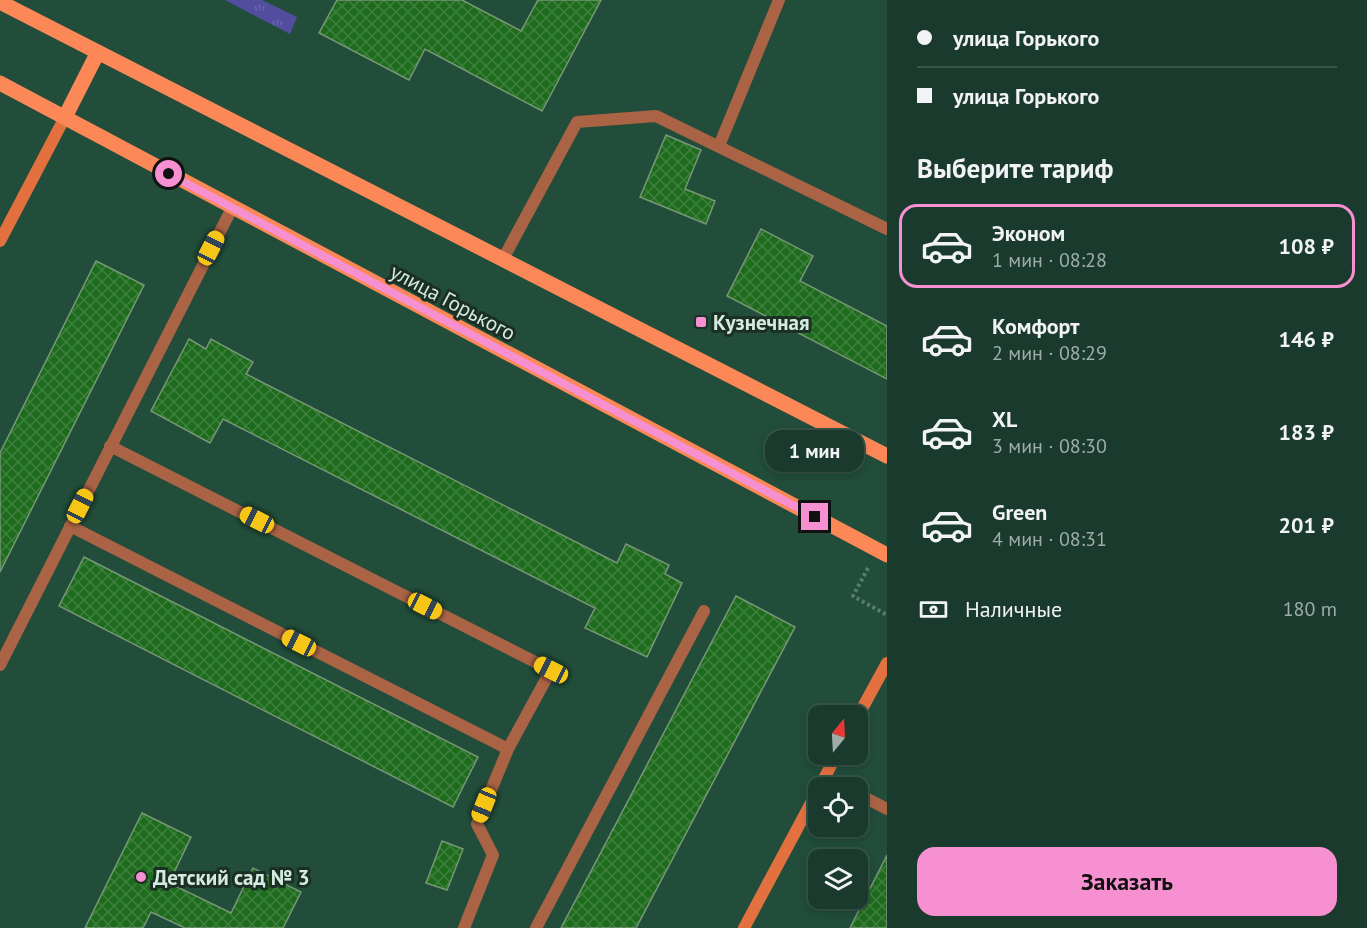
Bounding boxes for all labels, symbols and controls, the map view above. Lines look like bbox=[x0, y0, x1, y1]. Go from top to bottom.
text: улица Горького bbox=[953, 24, 1099, 52]
text: улица Горького bbox=[953, 82, 1099, 110]
text: Выберите тариф bbox=[917, 151, 1113, 185]
route start bbox=[155, 160, 182, 187]
icon: car bbox=[920, 219, 974, 273]
text: Эконом bbox=[992, 219, 1065, 247]
car bbox=[195, 228, 227, 268]
text: 108 ₽ bbox=[1279, 232, 1334, 260]
text: 1 мин · 08:28 bbox=[992, 247, 1107, 273]
street label: улица Горького bbox=[386, 258, 520, 346]
place label: Кузнечная bbox=[713, 309, 809, 336]
icon: car bbox=[920, 312, 974, 366]
text: Комфорт bbox=[992, 312, 1080, 340]
marker: Кузнечная bbox=[694, 315, 708, 329]
text: 146 ₽ bbox=[1279, 325, 1334, 353]
text: 2 мин · 08:29 bbox=[992, 340, 1107, 366]
icon: car bbox=[920, 405, 974, 459]
text: XL bbox=[992, 405, 1017, 433]
text: 183 ₽ bbox=[1279, 418, 1334, 446]
callout: 1 мин bbox=[766, 430, 864, 472]
text: 3 мин · 08:30 bbox=[992, 433, 1107, 459]
text: 1 мин bbox=[789, 438, 840, 464]
car bbox=[64, 486, 96, 526]
icon: car bbox=[920, 498, 974, 552]
text: Green bbox=[992, 498, 1047, 526]
route end bbox=[801, 503, 828, 530]
car bbox=[237, 504, 277, 536]
text: 201 ₽ bbox=[1279, 511, 1334, 539]
text: 4 мин · 08:31 bbox=[992, 526, 1107, 552]
car bbox=[405, 590, 445, 622]
icon: cash bbox=[917, 593, 950, 626]
text: Наличные bbox=[965, 595, 1062, 623]
text: 180 m bbox=[1283, 596, 1337, 622]
car bbox=[279, 627, 319, 659]
car bbox=[531, 654, 571, 686]
north arrow bbox=[808, 705, 868, 765]
map controls bbox=[808, 705, 868, 909]
button: locate bbox=[808, 777, 868, 837]
car bbox=[469, 785, 499, 825]
button: Заказать bbox=[917, 847, 1337, 916]
button: layers bbox=[808, 849, 868, 909]
place label: Детский сад № 3 bbox=[153, 864, 310, 891]
marker: Детский сад № 3 bbox=[134, 870, 148, 884]

